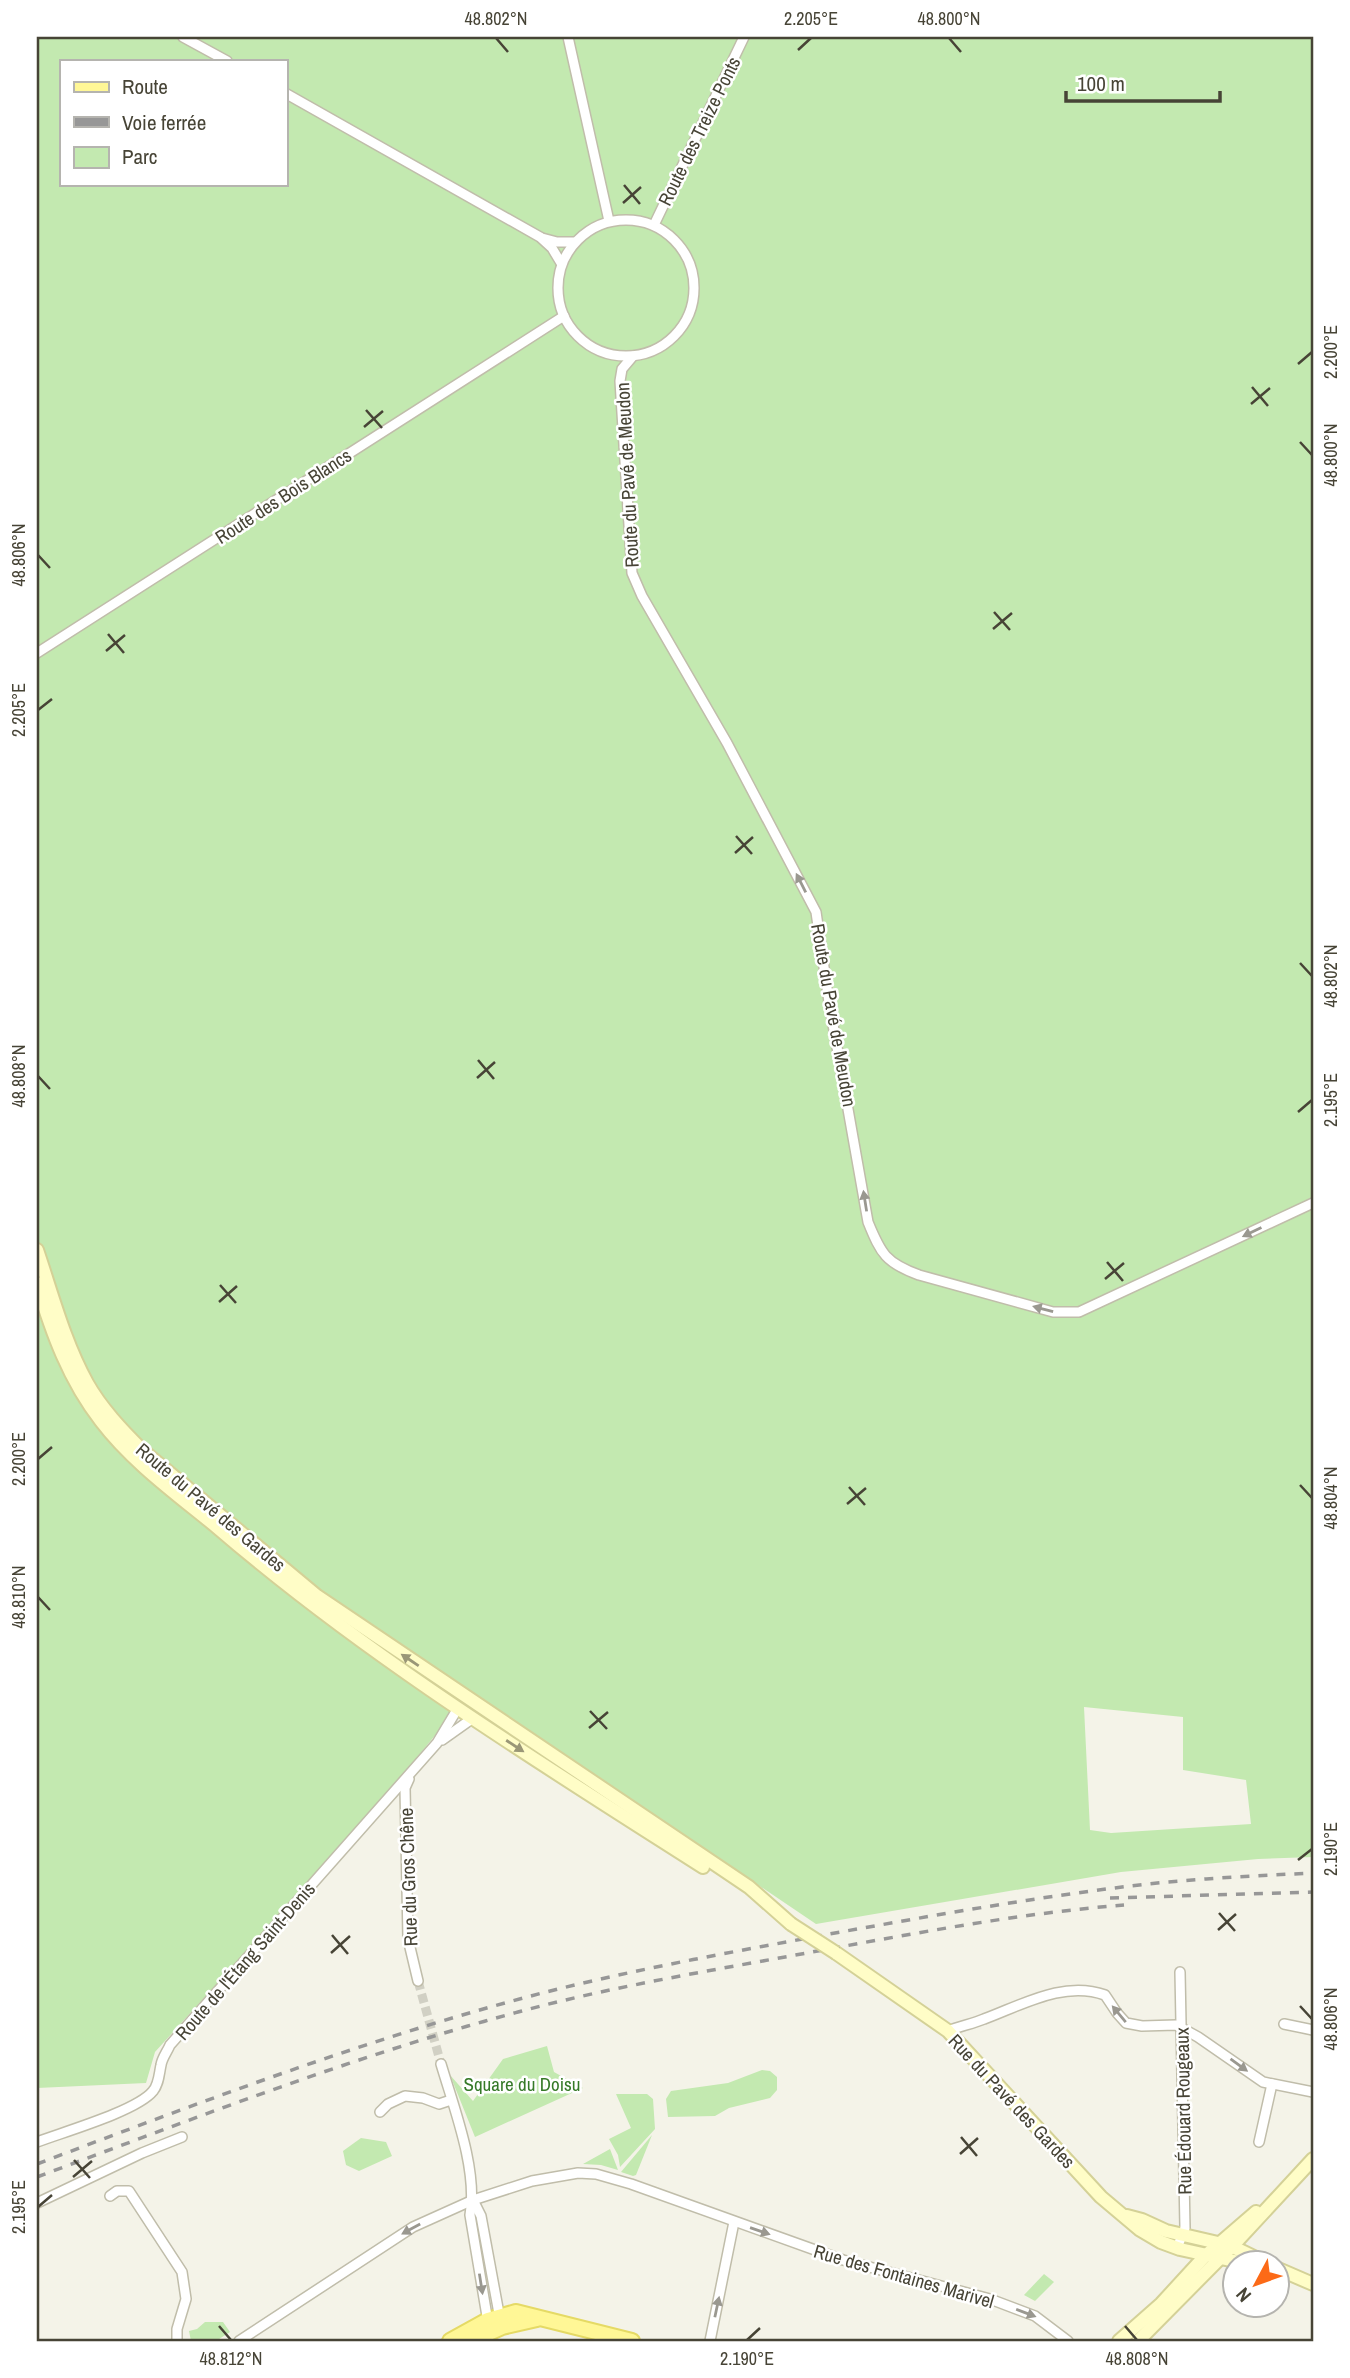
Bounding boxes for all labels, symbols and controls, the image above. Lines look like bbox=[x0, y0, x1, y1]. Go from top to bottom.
text: 48.802°N bbox=[465, 6, 528, 31]
text: 2.205°E bbox=[784, 6, 838, 31]
text: 48.800°N bbox=[918, 6, 981, 31]
street label: Route des Treize Ponts bbox=[652, 52, 746, 210]
legend bbox=[60, 60, 287, 186]
scale bar bbox=[1066, 60, 1220, 104]
text: 100 m bbox=[1077, 69, 1125, 98]
text: Route bbox=[122, 72, 168, 101]
text: Voie ferrée bbox=[122, 108, 206, 137]
text: Parc bbox=[122, 142, 157, 171]
text: 2.200°E bbox=[1318, 325, 1343, 379]
street label: Route du Pavé de Meudon bbox=[609, 382, 645, 568]
text: 48.800°N bbox=[1318, 424, 1343, 487]
street label: Route des Bois Blancs bbox=[210, 442, 356, 550]
text: 48.806°N bbox=[6, 524, 31, 587]
text: 2.205°E bbox=[6, 683, 31, 737]
one-way arrow bbox=[796, 873, 807, 893]
street label: Route du Pavé de Meudon bbox=[805, 921, 863, 1109]
text: 48.802°N bbox=[1318, 945, 1343, 1008]
text: 48.808°N bbox=[6, 1045, 31, 1108]
text: 2.195°E bbox=[1318, 1073, 1343, 1127]
one-way arrow bbox=[859, 1190, 870, 1212]
one-way arrow bbox=[1242, 1226, 1262, 1238]
one-way arrow bbox=[1031, 1303, 1053, 1314]
text: 2.200°E bbox=[6, 1432, 31, 1486]
street label: Route du Pavé des Gardes bbox=[131, 1437, 292, 1577]
text: 48.804°N bbox=[1318, 1467, 1343, 1530]
text: 48.810°N bbox=[6, 1566, 31, 1629]
one-way arrow bbox=[401, 1653, 419, 1667]
one-way arrow bbox=[506, 1739, 524, 1753]
street label: Rue du Gros Chêne bbox=[393, 1807, 423, 1947]
text: 2.190°E bbox=[1318, 1822, 1343, 1876]
street label: Route de l'Étang Saint-Denis bbox=[169, 1876, 321, 2046]
text: 48.806°N bbox=[1318, 1988, 1343, 2051]
one-way arrow bbox=[1111, 2005, 1126, 2023]
street label: Rue Édouard Rougeaux bbox=[1169, 2027, 1197, 2195]
street label: Rue du Pavé des Gardes bbox=[943, 2028, 1081, 2174]
one-way arrow bbox=[1230, 2058, 1248, 2072]
park label: Square du Doisu bbox=[464, 2071, 580, 2097]
text: 2.195°E bbox=[6, 2180, 31, 2234]
one-way arrow bbox=[401, 2223, 421, 2235]
one-way arrow bbox=[749, 2226, 770, 2237]
street label: Rue des Fontaines Marivel bbox=[811, 2238, 997, 2314]
north arrow bbox=[1220, 2248, 1290, 2318]
one-way arrow bbox=[476, 2273, 487, 2295]
text: N bbox=[1230, 2282, 1257, 2308]
one-way arrow bbox=[712, 2296, 723, 2318]
one-way arrow bbox=[1016, 2308, 1037, 2319]
text: 48.812°N bbox=[200, 2346, 263, 2371]
text: 2.190°E bbox=[720, 2346, 774, 2371]
text: 48.808°N bbox=[1106, 2346, 1169, 2371]

